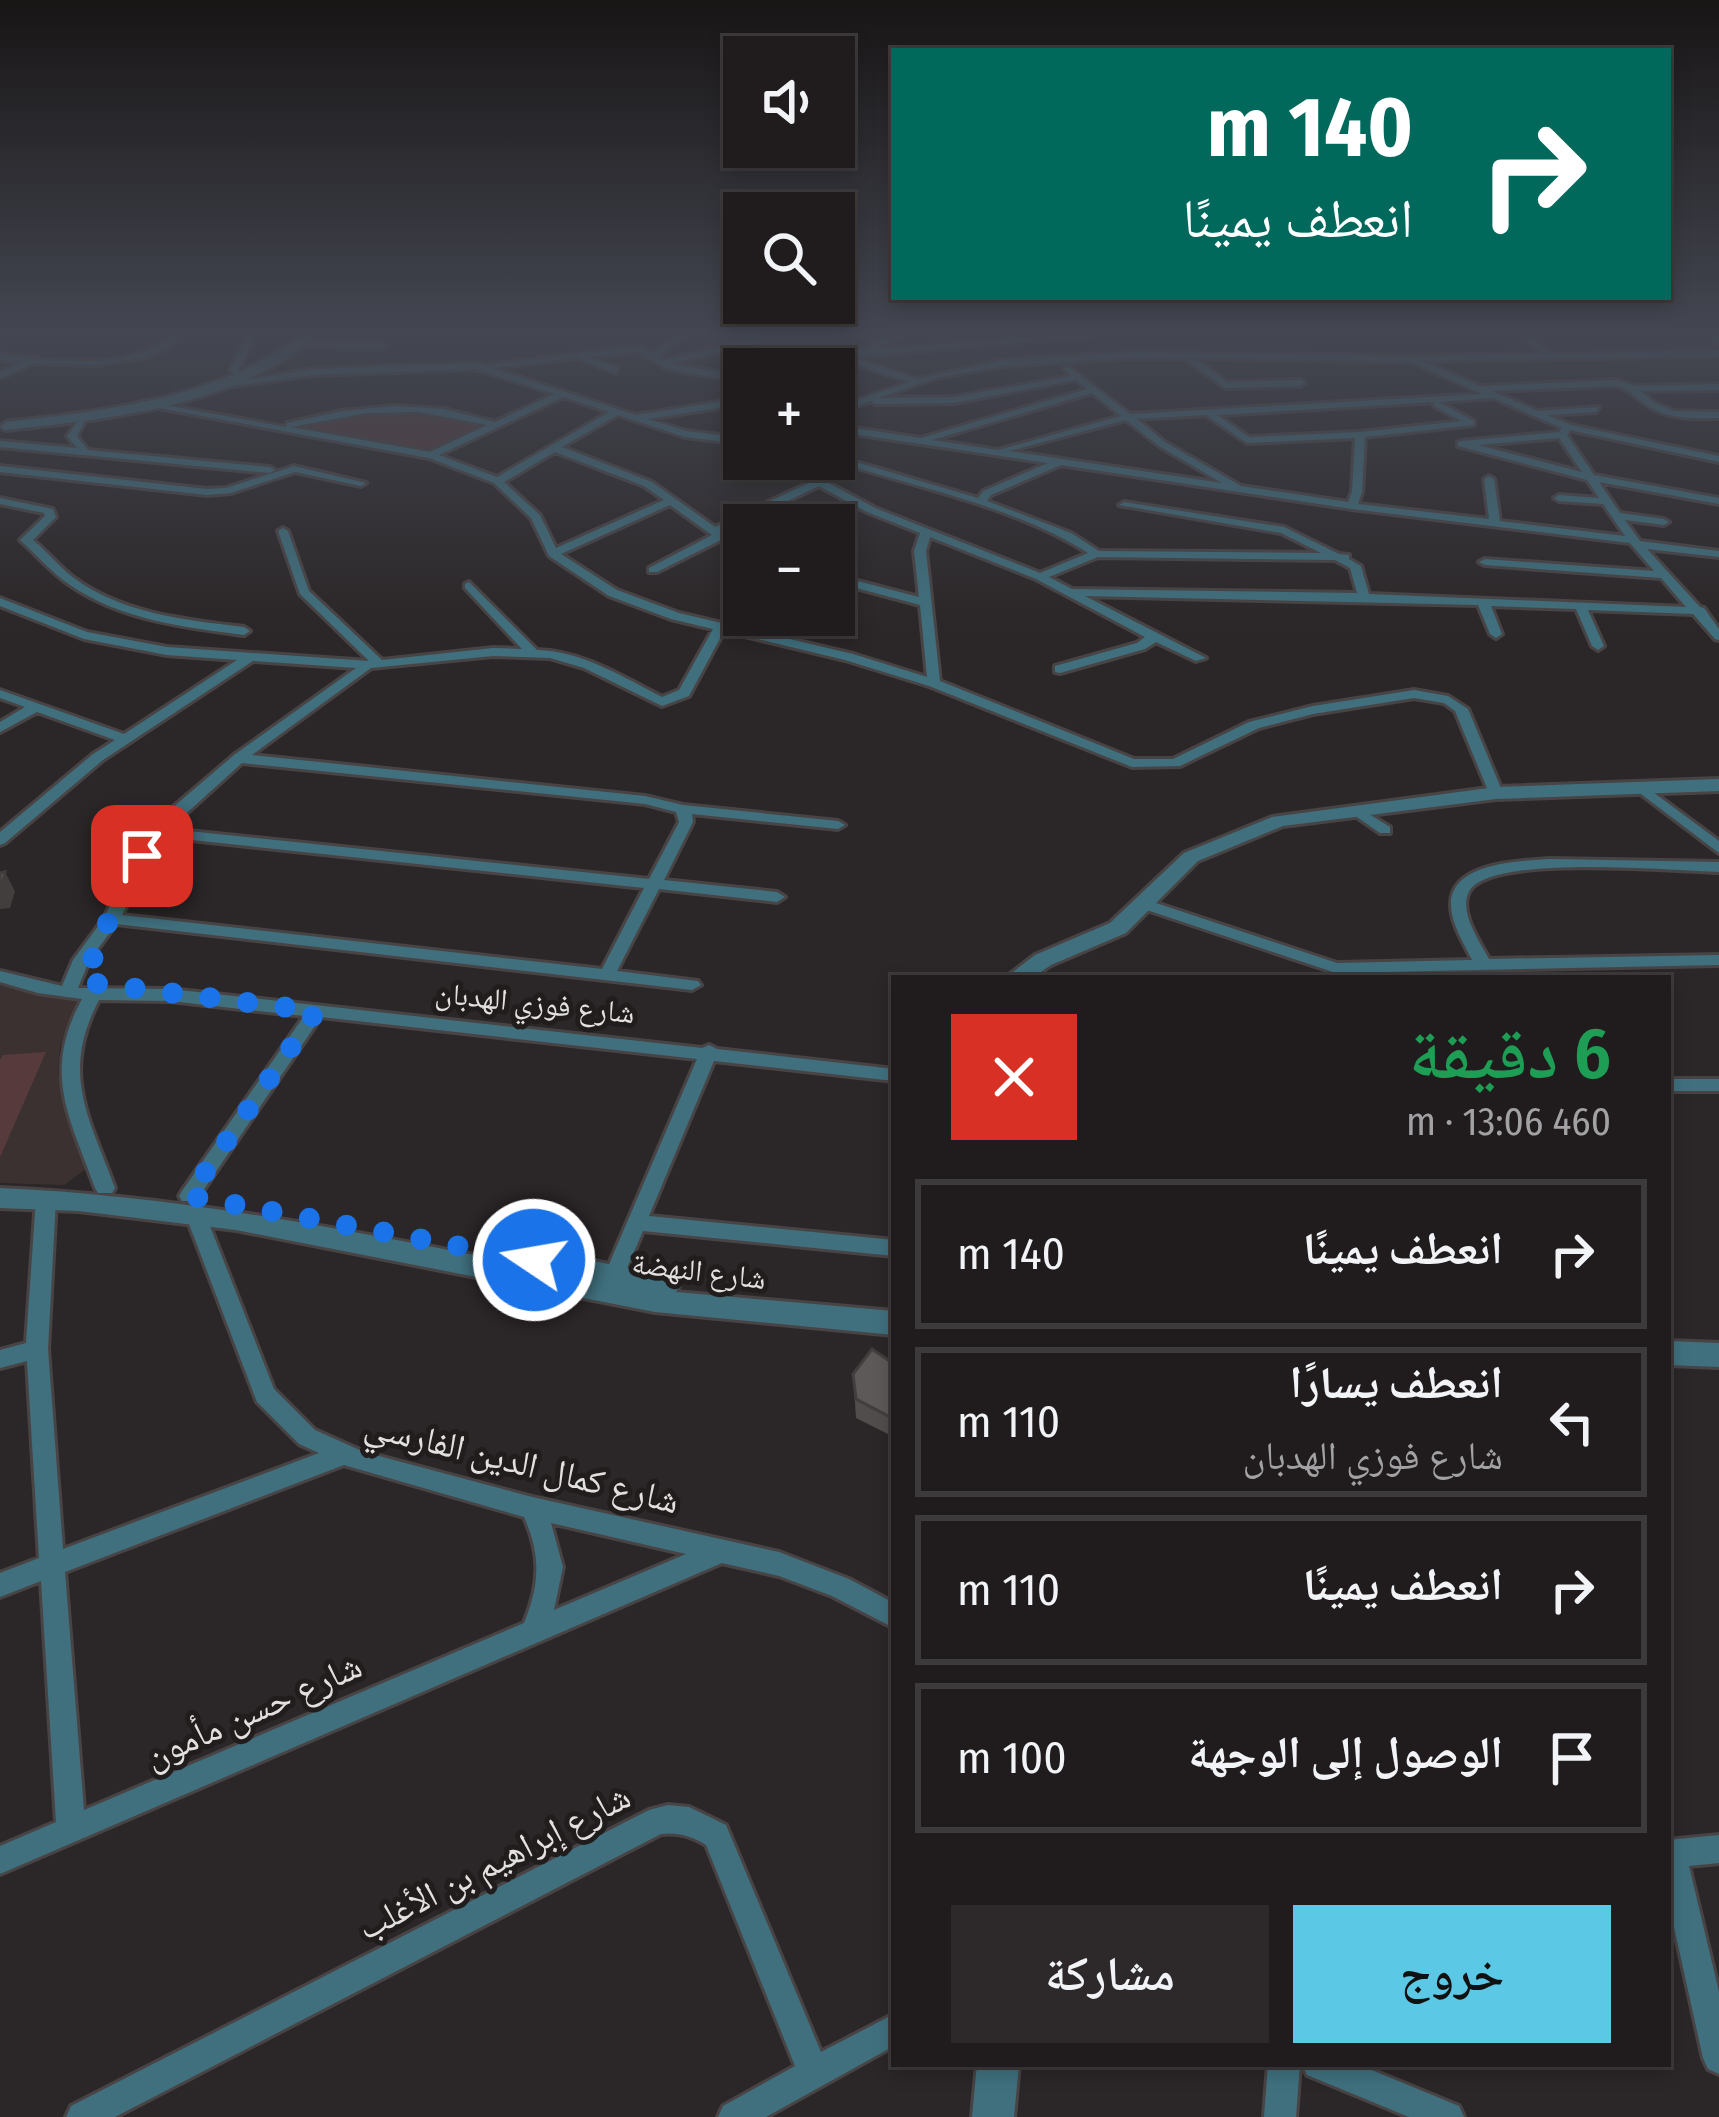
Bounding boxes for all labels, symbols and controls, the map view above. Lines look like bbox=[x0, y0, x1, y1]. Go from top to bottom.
map controls bbox=[723, 36, 855, 636]
button: sound bbox=[723, 36, 855, 168]
text: 140 m bbox=[1207, 77, 1413, 178]
icon: right bbox=[1455, 96, 1611, 252]
text: انعطف يمينًا bbox=[1182, 187, 1413, 251]
button: search bbox=[723, 192, 855, 324]
button: + bbox=[723, 348, 855, 480]
button: − bbox=[723, 504, 855, 636]
pin bbox=[91, 805, 193, 907]
icon: arrive bbox=[109, 823, 175, 889]
street label: شارع فوزي الهدبان bbox=[433, 975, 637, 1037]
text: 6 دقيقة bbox=[1409, 1011, 1611, 1097]
button: close bbox=[951, 1014, 1077, 1140]
text: 460 m · 13:06 bbox=[1406, 1099, 1611, 1145]
position arrow bbox=[471, 1197, 597, 1323]
icon: right bbox=[1539, 1221, 1605, 1287]
text: انعطف يمينًا bbox=[1303, 1222, 1503, 1276]
text: 140 m bbox=[957, 1227, 1065, 1281]
street label: شارع النهضة bbox=[630, 1245, 768, 1298]
text: انعطف يسارًا bbox=[1290, 1356, 1503, 1410]
icon: left bbox=[1539, 1389, 1605, 1455]
text: 110 m bbox=[957, 1395, 1060, 1449]
street label: شارع كمال الدين الفارسي bbox=[359, 1403, 684, 1529]
text: شارع فوزي الهدبان bbox=[1242, 1433, 1503, 1479]
icon: right bbox=[1539, 1557, 1605, 1623]
text: انعطف يمينًا bbox=[1303, 1558, 1503, 1612]
text: 110 m bbox=[957, 1563, 1060, 1617]
street label: شارع حسن مأمون bbox=[138, 1644, 368, 1778]
icon: arrive bbox=[1539, 1725, 1605, 1791]
text: الوصول إلى الوجهة bbox=[1188, 1726, 1503, 1780]
text: 100 m bbox=[957, 1731, 1067, 1785]
street label: شارع إبراهيم بن الأغلب bbox=[350, 1774, 638, 1951]
button: مشاركة bbox=[951, 1905, 1269, 2043]
button: خروج bbox=[1293, 1905, 1611, 2043]

